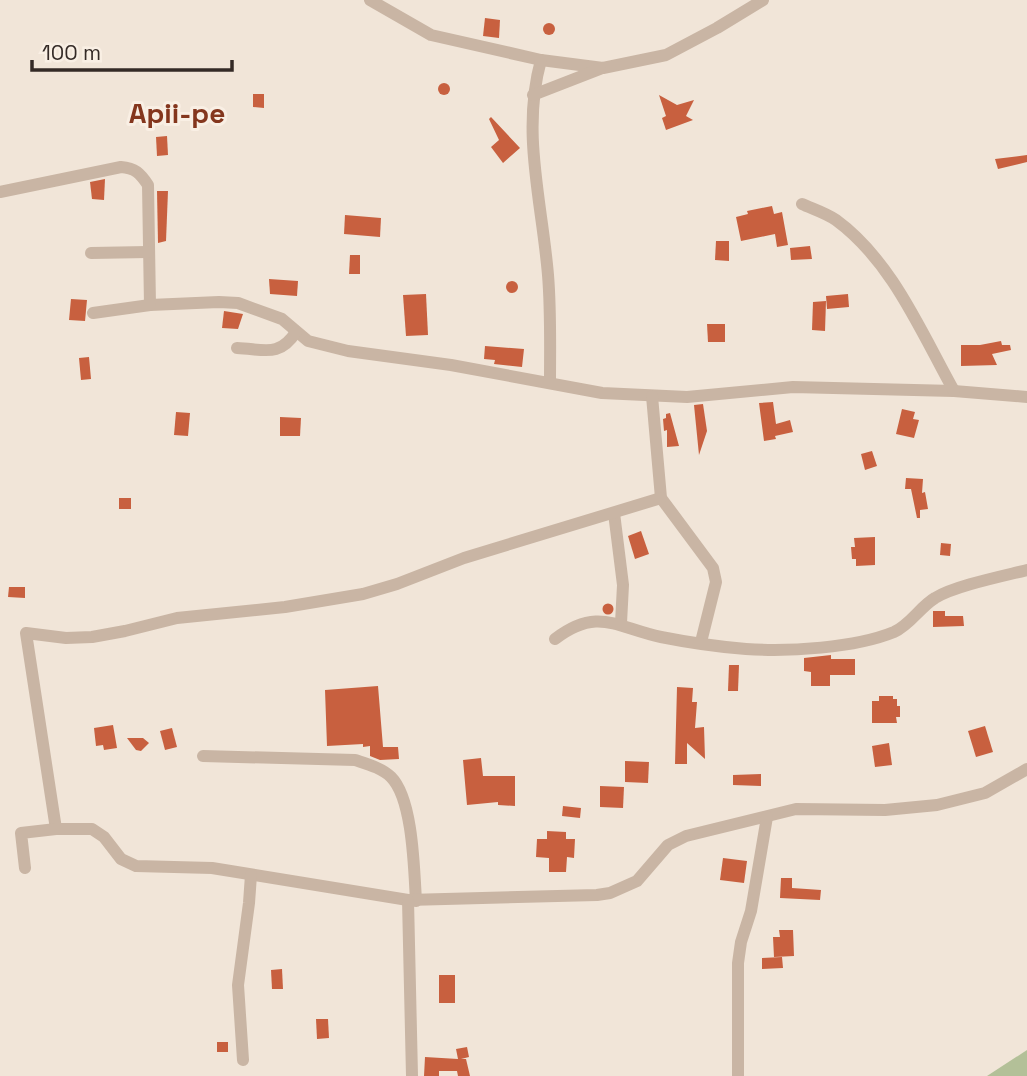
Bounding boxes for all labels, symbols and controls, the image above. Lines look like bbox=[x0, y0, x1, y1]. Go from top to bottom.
scale bar bbox=[32, 28, 231, 72]
text: 100 m bbox=[42, 39, 101, 66]
district label: Apii-pe bbox=[129, 95, 225, 131]

